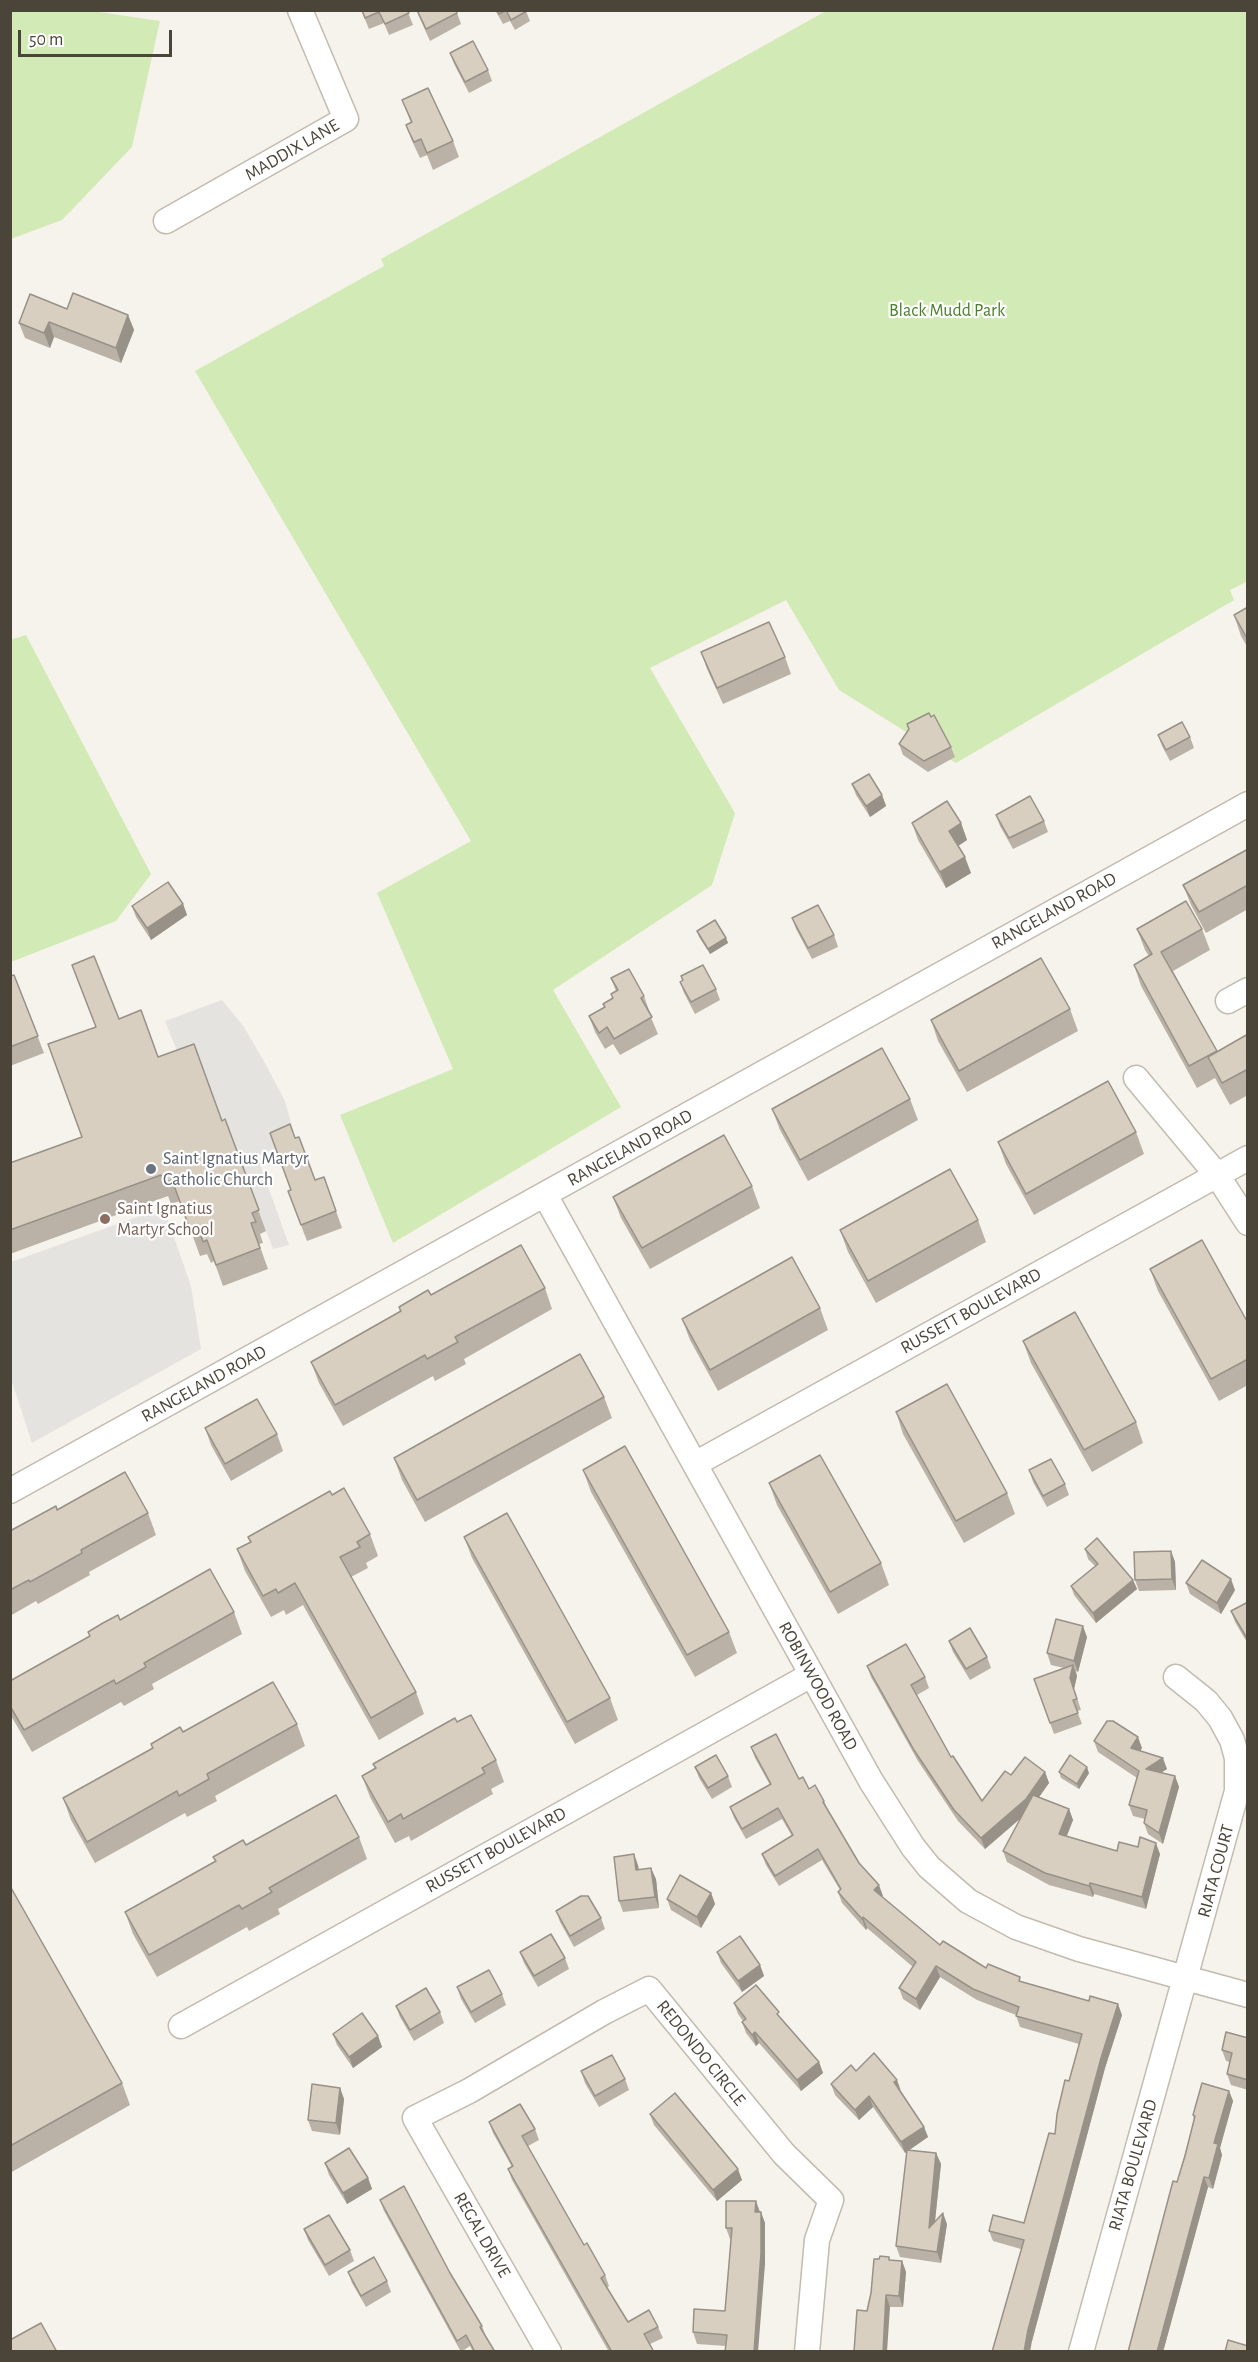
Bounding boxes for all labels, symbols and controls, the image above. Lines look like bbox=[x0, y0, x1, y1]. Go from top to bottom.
scale bar bbox=[21, 18, 176, 56]
text: 50 m bbox=[29, 31, 63, 49]
street label: MADDIX LANE bbox=[241, 114, 343, 186]
park label: Black Mudd Park bbox=[889, 300, 1005, 322]
street label: RANGELAND ROAD bbox=[988, 868, 1120, 954]
street label: RANGELAND ROAD bbox=[564, 1105, 696, 1191]
place label: Saint Ignatius Martyr Catholic Church bbox=[163, 1148, 309, 1190]
marker: Saint Ignatius Martyr Catholic Church bbox=[144, 1162, 158, 1176]
place label: Saint Ignatius Martyr School bbox=[117, 1198, 214, 1240]
marker: Saint Ignatius Martyr School bbox=[98, 1212, 112, 1226]
street label: RUSSETT BOULEVARD bbox=[897, 1263, 1045, 1359]
street label: RANGELAND ROAD bbox=[138, 1341, 270, 1427]
street label: ROBINWOOD ROAD bbox=[774, 1618, 862, 1754]
street label: RUSSETT BOULEVARD bbox=[422, 1802, 570, 1898]
street label: RIATA COURT bbox=[1193, 1822, 1239, 1920]
street label: REDONDO CIRCLE bbox=[652, 1996, 750, 2110]
street label: RIATA BOULEVARD bbox=[1104, 2097, 1162, 2233]
street label: REGAL DRIVE bbox=[449, 2188, 515, 2282]

